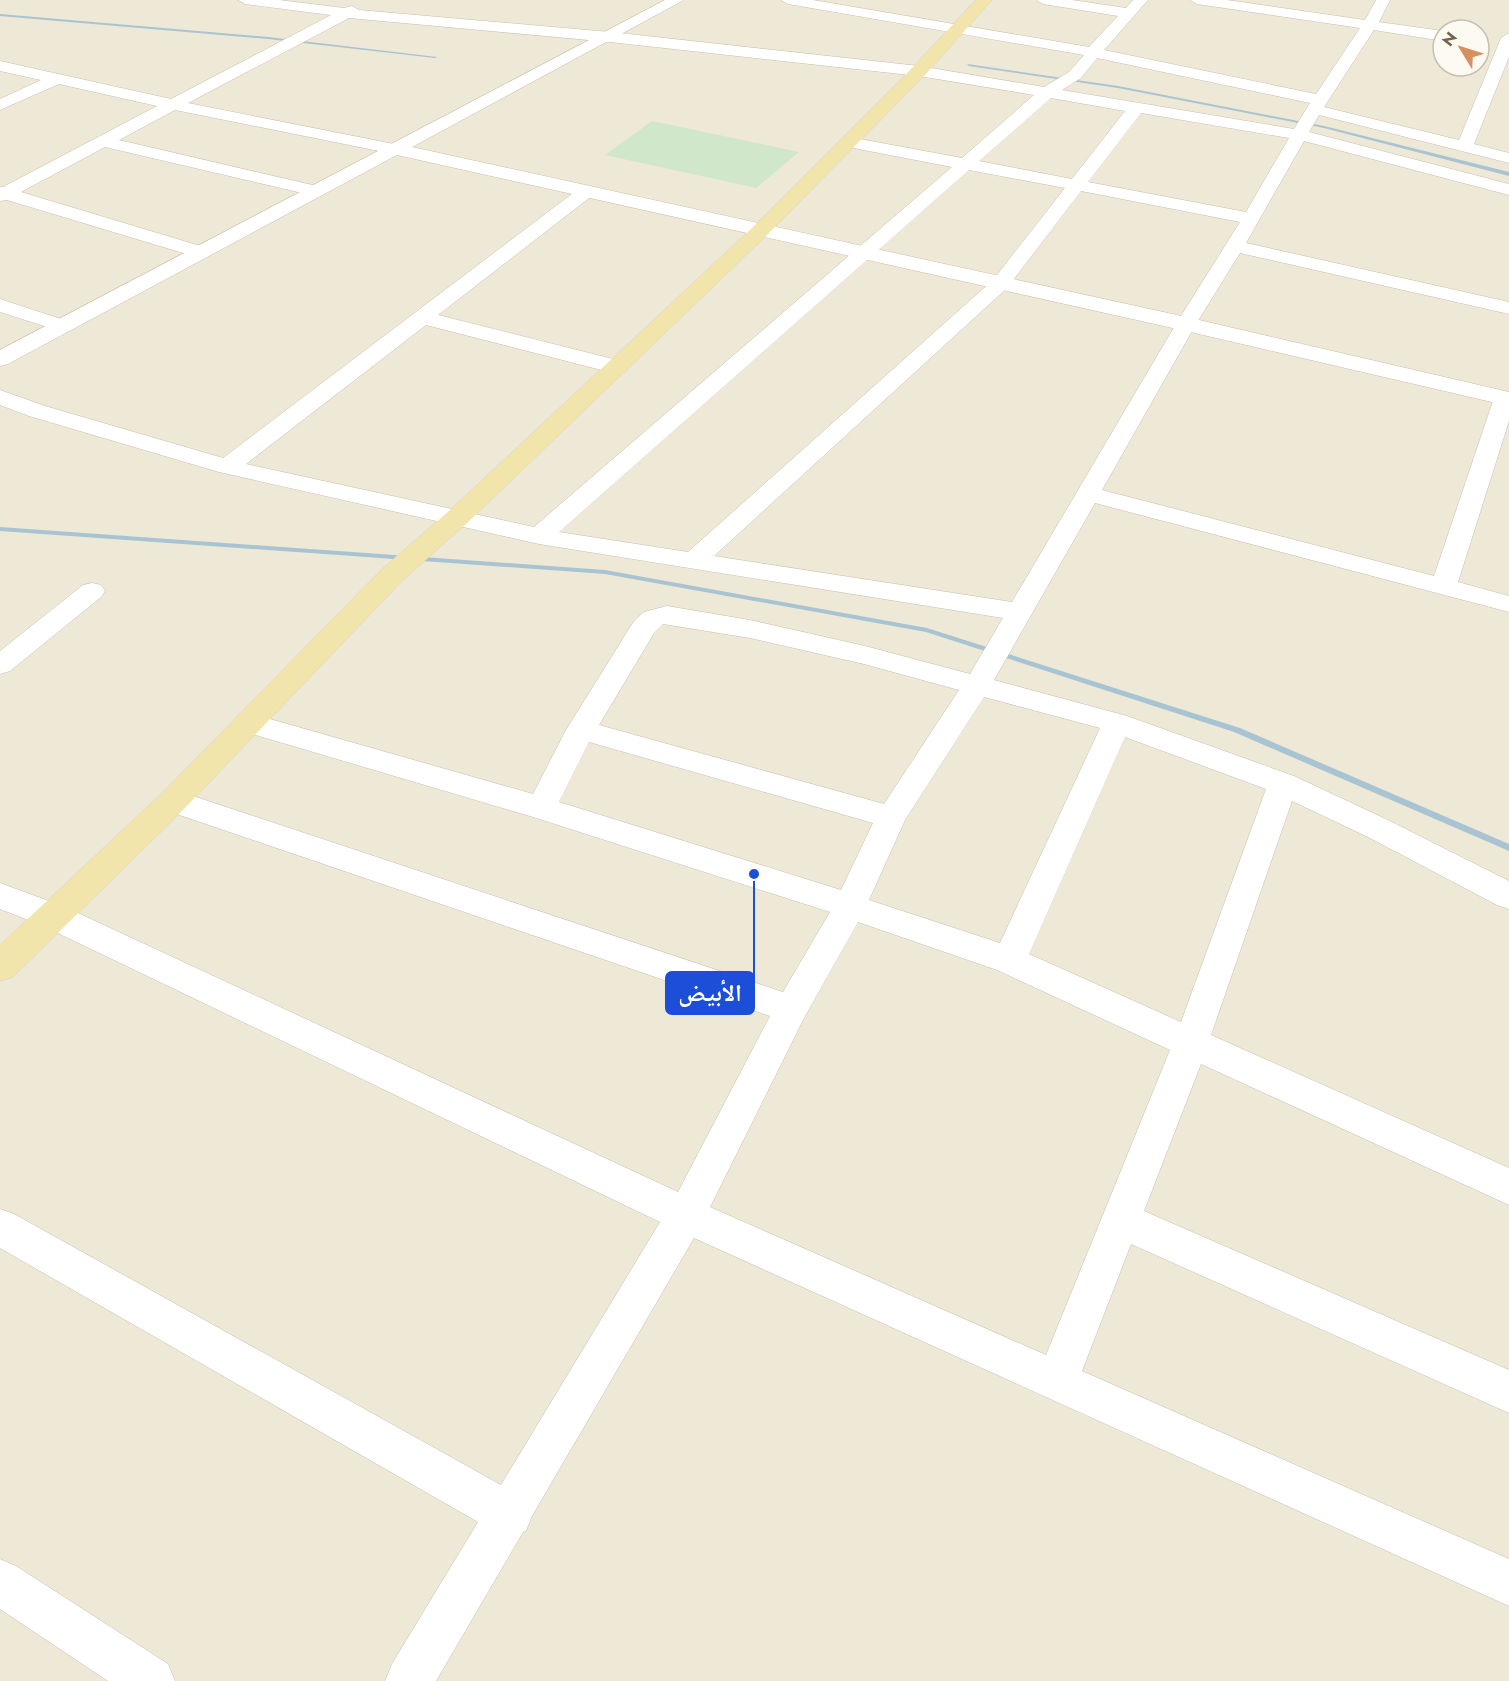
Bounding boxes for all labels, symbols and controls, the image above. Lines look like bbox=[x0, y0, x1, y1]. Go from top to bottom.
north arrow bbox=[1431, 18, 1491, 78]
text: N bbox=[1437, 27, 1463, 51]
callout: الأبيض bbox=[666, 972, 754, 1014]
text: الأبيض bbox=[678, 975, 742, 1010]

